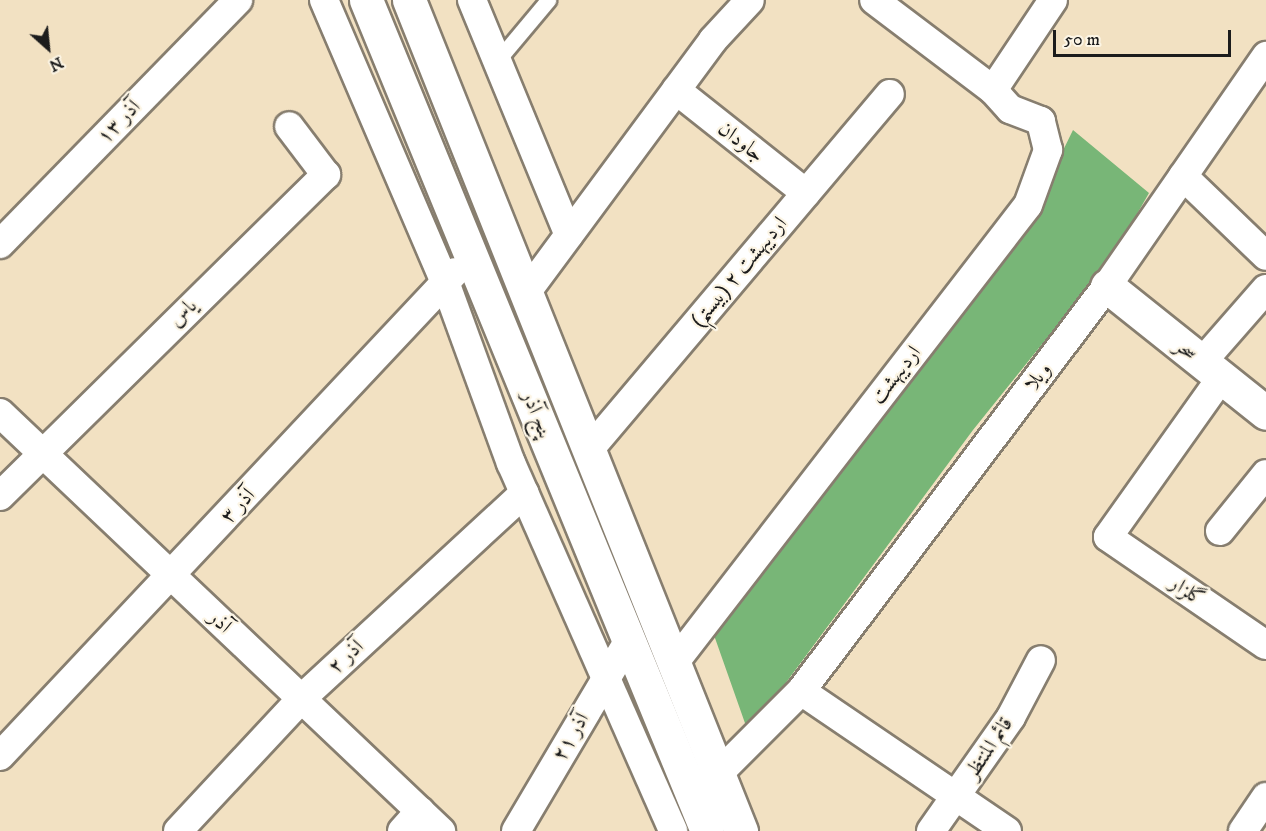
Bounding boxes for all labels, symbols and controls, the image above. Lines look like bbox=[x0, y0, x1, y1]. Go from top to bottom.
north arrow bbox=[18, 18, 78, 78]
scale bar bbox=[1056, 18, 1234, 56]
text: 50 m bbox=[1064, 29, 1100, 51]
text: N bbox=[46, 52, 67, 76]
street label: ۱۳ آذر bbox=[92, 95, 146, 149]
street label: جاودان bbox=[713, 116, 769, 168]
street label: اردیبهشت ۲ (بیستم) bbox=[686, 212, 792, 332]
street label: یاس bbox=[164, 294, 202, 332]
street label: سحر bbox=[1170, 333, 1202, 367]
street label: اردیبهشت bbox=[865, 341, 927, 409]
street label: ویلا bbox=[1019, 358, 1057, 396]
street label: پنج آذر bbox=[516, 387, 558, 443]
street label: آذر ۳ bbox=[215, 483, 261, 529]
street label: گلزار bbox=[1165, 570, 1209, 612]
street label: آذر bbox=[203, 605, 237, 639]
street label: آذر ۲ bbox=[323, 634, 369, 680]
street label: آذر ۲۱ bbox=[547, 708, 595, 766]
street label: قائم المنتظر bbox=[959, 712, 1019, 784]

